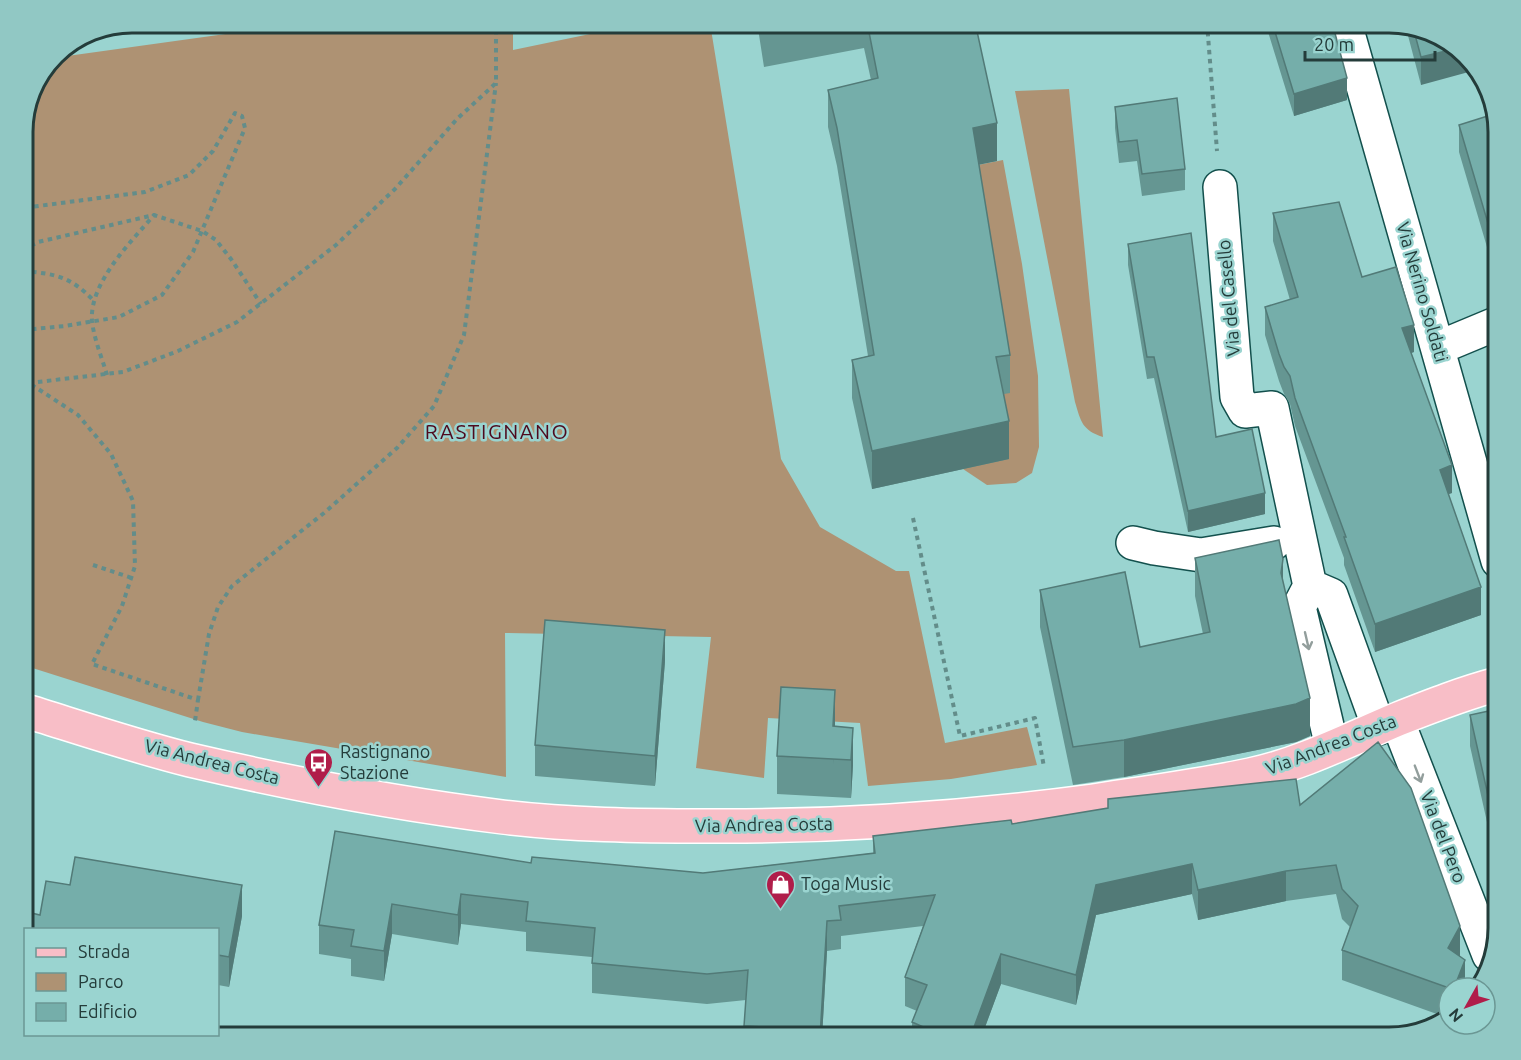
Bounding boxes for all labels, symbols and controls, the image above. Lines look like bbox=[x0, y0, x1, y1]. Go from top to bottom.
scale bar bbox=[1305, 24, 1436, 62]
text: 20 m bbox=[1314, 34, 1354, 54]
street label: Via Nerino Soldati bbox=[1393, 219, 1452, 364]
street label: Via del Casello bbox=[1213, 239, 1243, 357]
district label: RASTIGNANO bbox=[425, 419, 569, 443]
one-way arrow bbox=[1301, 631, 1313, 650]
street label: Via Andrea Costa bbox=[1263, 710, 1399, 778]
street label: Via Andrea Costa bbox=[143, 735, 282, 787]
place label: Rastignano Stazione bbox=[340, 741, 430, 782]
bus stop icon: Rastignano Stazione bbox=[303, 746, 335, 788]
one-way arrow bbox=[1414, 764, 1425, 783]
street label: Via del Pero bbox=[1417, 788, 1471, 885]
street label: Via Andrea Costa bbox=[695, 813, 833, 835]
shop icon: Toga Music bbox=[764, 868, 796, 910]
place label: Toga Music bbox=[801, 873, 891, 893]
legend bbox=[24, 928, 219, 1036]
text: Strada bbox=[78, 941, 130, 961]
text: Parco bbox=[78, 971, 124, 991]
north arrow bbox=[1437, 976, 1497, 1036]
text: Edificio bbox=[78, 1001, 137, 1021]
text: N bbox=[1445, 1005, 1466, 1026]

